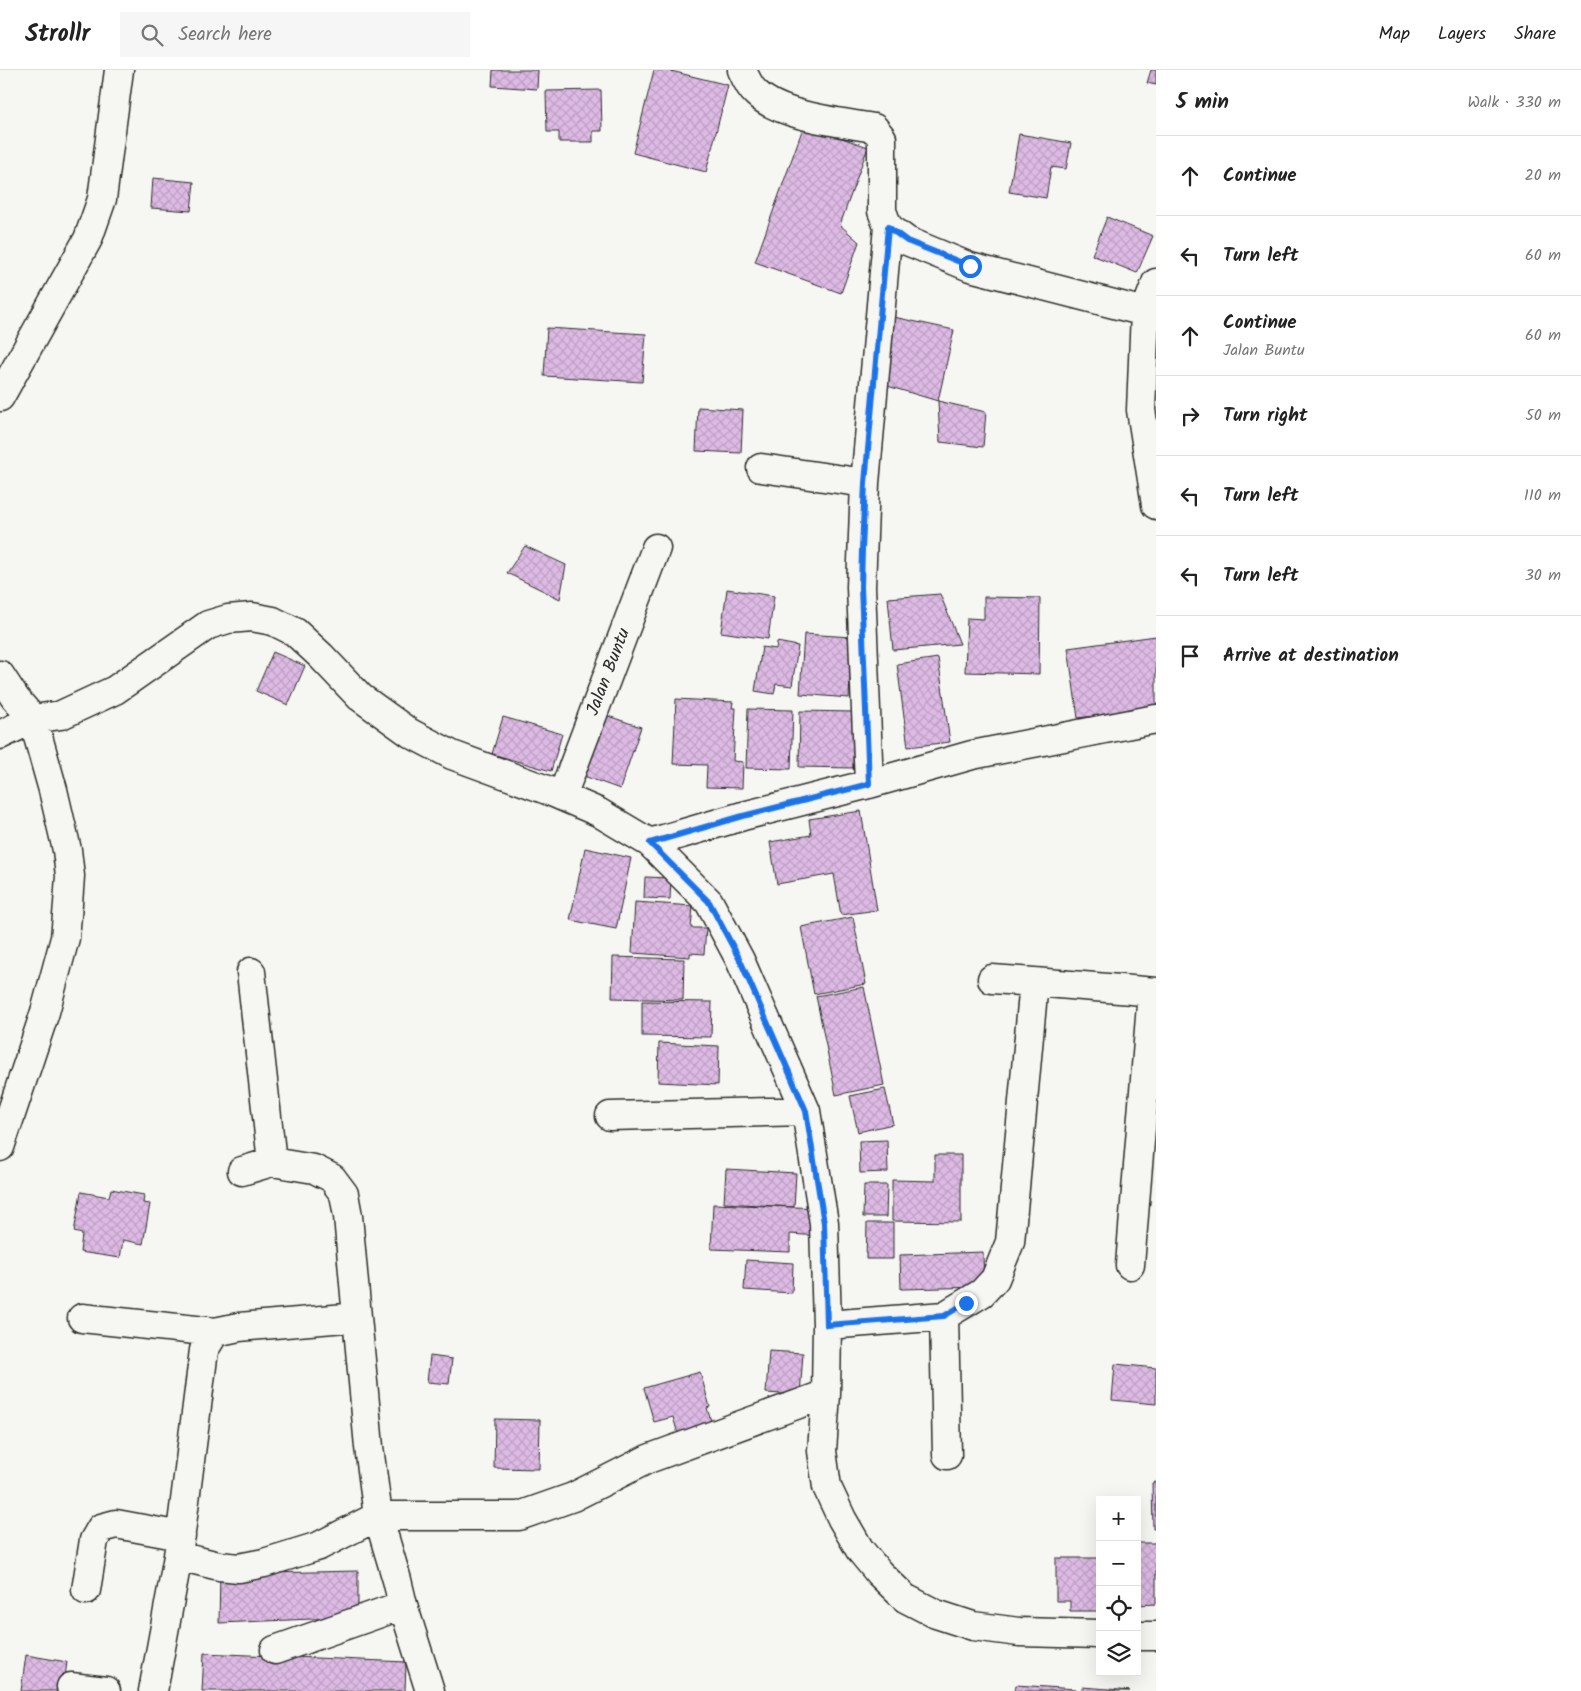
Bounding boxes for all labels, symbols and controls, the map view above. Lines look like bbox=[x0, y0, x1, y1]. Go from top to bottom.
search box bbox=[120, 12, 470, 57]
text: Strollr bbox=[25, 15, 90, 54]
text: Search here bbox=[178, 20, 272, 50]
text: Map bbox=[1379, 20, 1410, 49]
text: Layers bbox=[1438, 20, 1486, 49]
text: Share bbox=[1514, 20, 1556, 49]
icon: search bbox=[138, 21, 166, 49]
text: 5 min bbox=[1176, 86, 1229, 119]
text: Walk · 330 m bbox=[1468, 90, 1561, 115]
text: Continue bbox=[1223, 161, 1296, 191]
icon: ahead bbox=[1176, 162, 1204, 190]
text: 20 m bbox=[1525, 163, 1561, 188]
text: Turn left bbox=[1223, 241, 1298, 271]
icon: left bbox=[1176, 242, 1204, 270]
text: 60 m bbox=[1525, 243, 1561, 268]
route start bbox=[959, 255, 982, 278]
text: Continue bbox=[1223, 308, 1296, 338]
icon: ahead bbox=[1176, 322, 1204, 350]
text: 60 m bbox=[1525, 323, 1561, 348]
text: Jalan Buntu bbox=[1223, 338, 1305, 363]
text: Turn right bbox=[1223, 401, 1308, 431]
icon: right bbox=[1176, 402, 1204, 430]
text: 50 m bbox=[1525, 403, 1561, 428]
text: Turn left bbox=[1223, 481, 1298, 511]
icon: left bbox=[1176, 482, 1204, 510]
text: 110 m bbox=[1524, 483, 1561, 508]
text: Turn left bbox=[1223, 561, 1298, 591]
icon: left bbox=[1176, 562, 1204, 590]
text: 30 m bbox=[1525, 563, 1561, 588]
street label: Jalan Buntu bbox=[579, 624, 639, 720]
text: Arrive at destination bbox=[1223, 641, 1399, 671]
icon: arrive bbox=[1176, 642, 1204, 670]
route end bbox=[955, 1292, 978, 1315]
map controls bbox=[1096, 1496, 1141, 1676]
button: + bbox=[1096, 1496, 1141, 1541]
button: − bbox=[1096, 1541, 1141, 1586]
button: locate bbox=[1096, 1586, 1141, 1631]
button: layers bbox=[1096, 1631, 1141, 1676]

